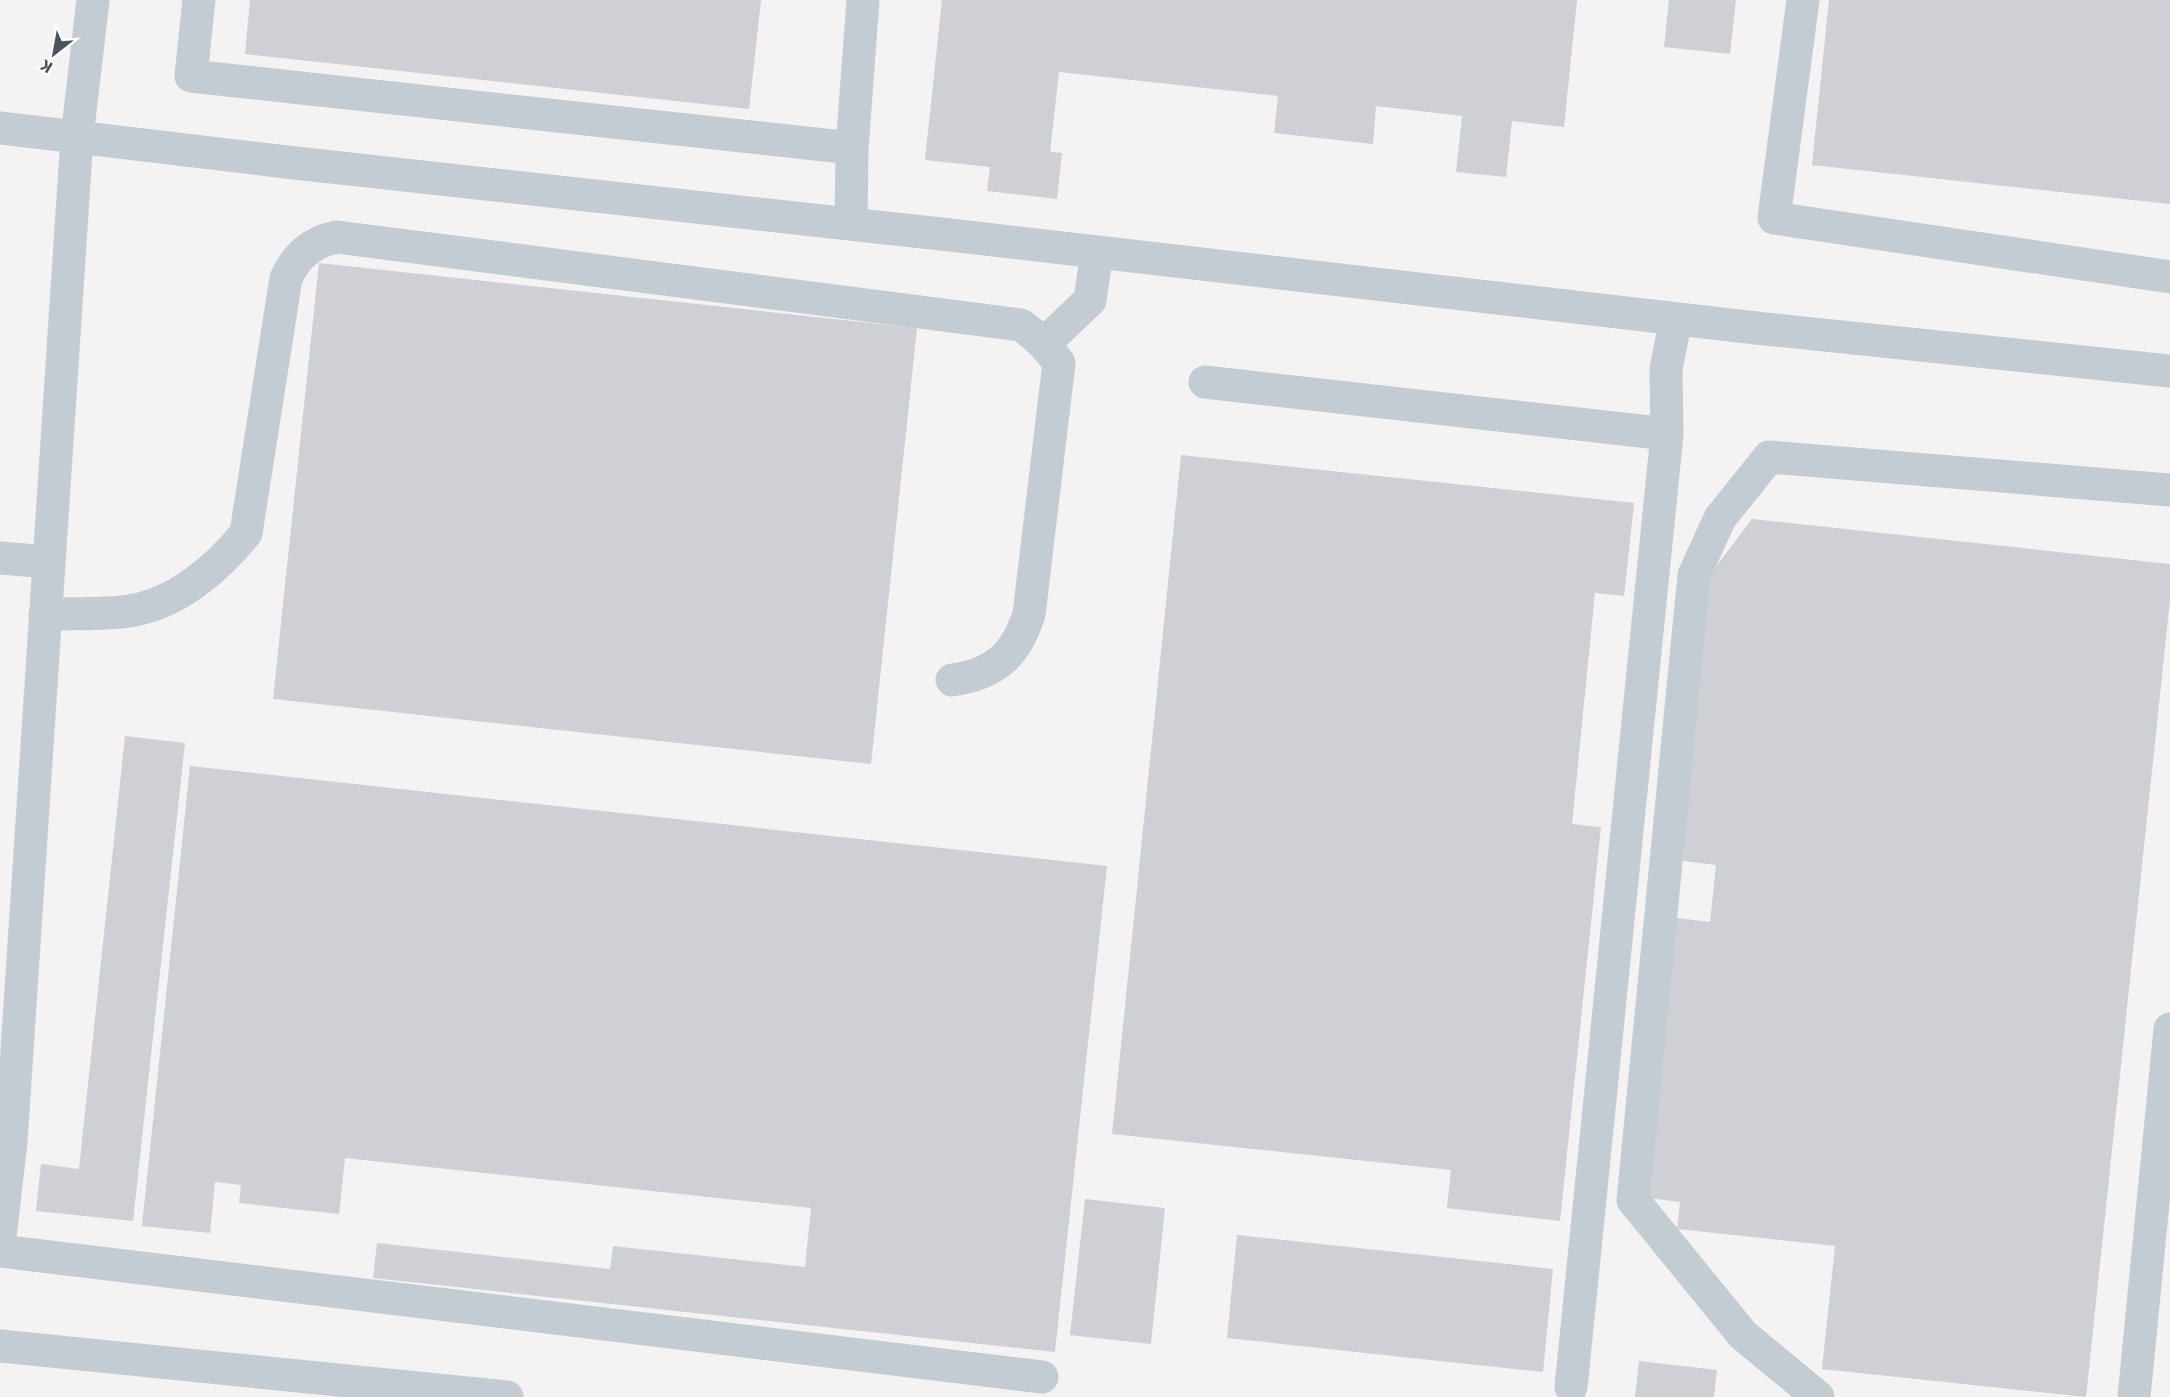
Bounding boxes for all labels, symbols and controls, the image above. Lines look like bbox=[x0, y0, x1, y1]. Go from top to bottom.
north arrow bbox=[24, 24, 84, 84]
text: K bbox=[37, 55, 56, 77]

